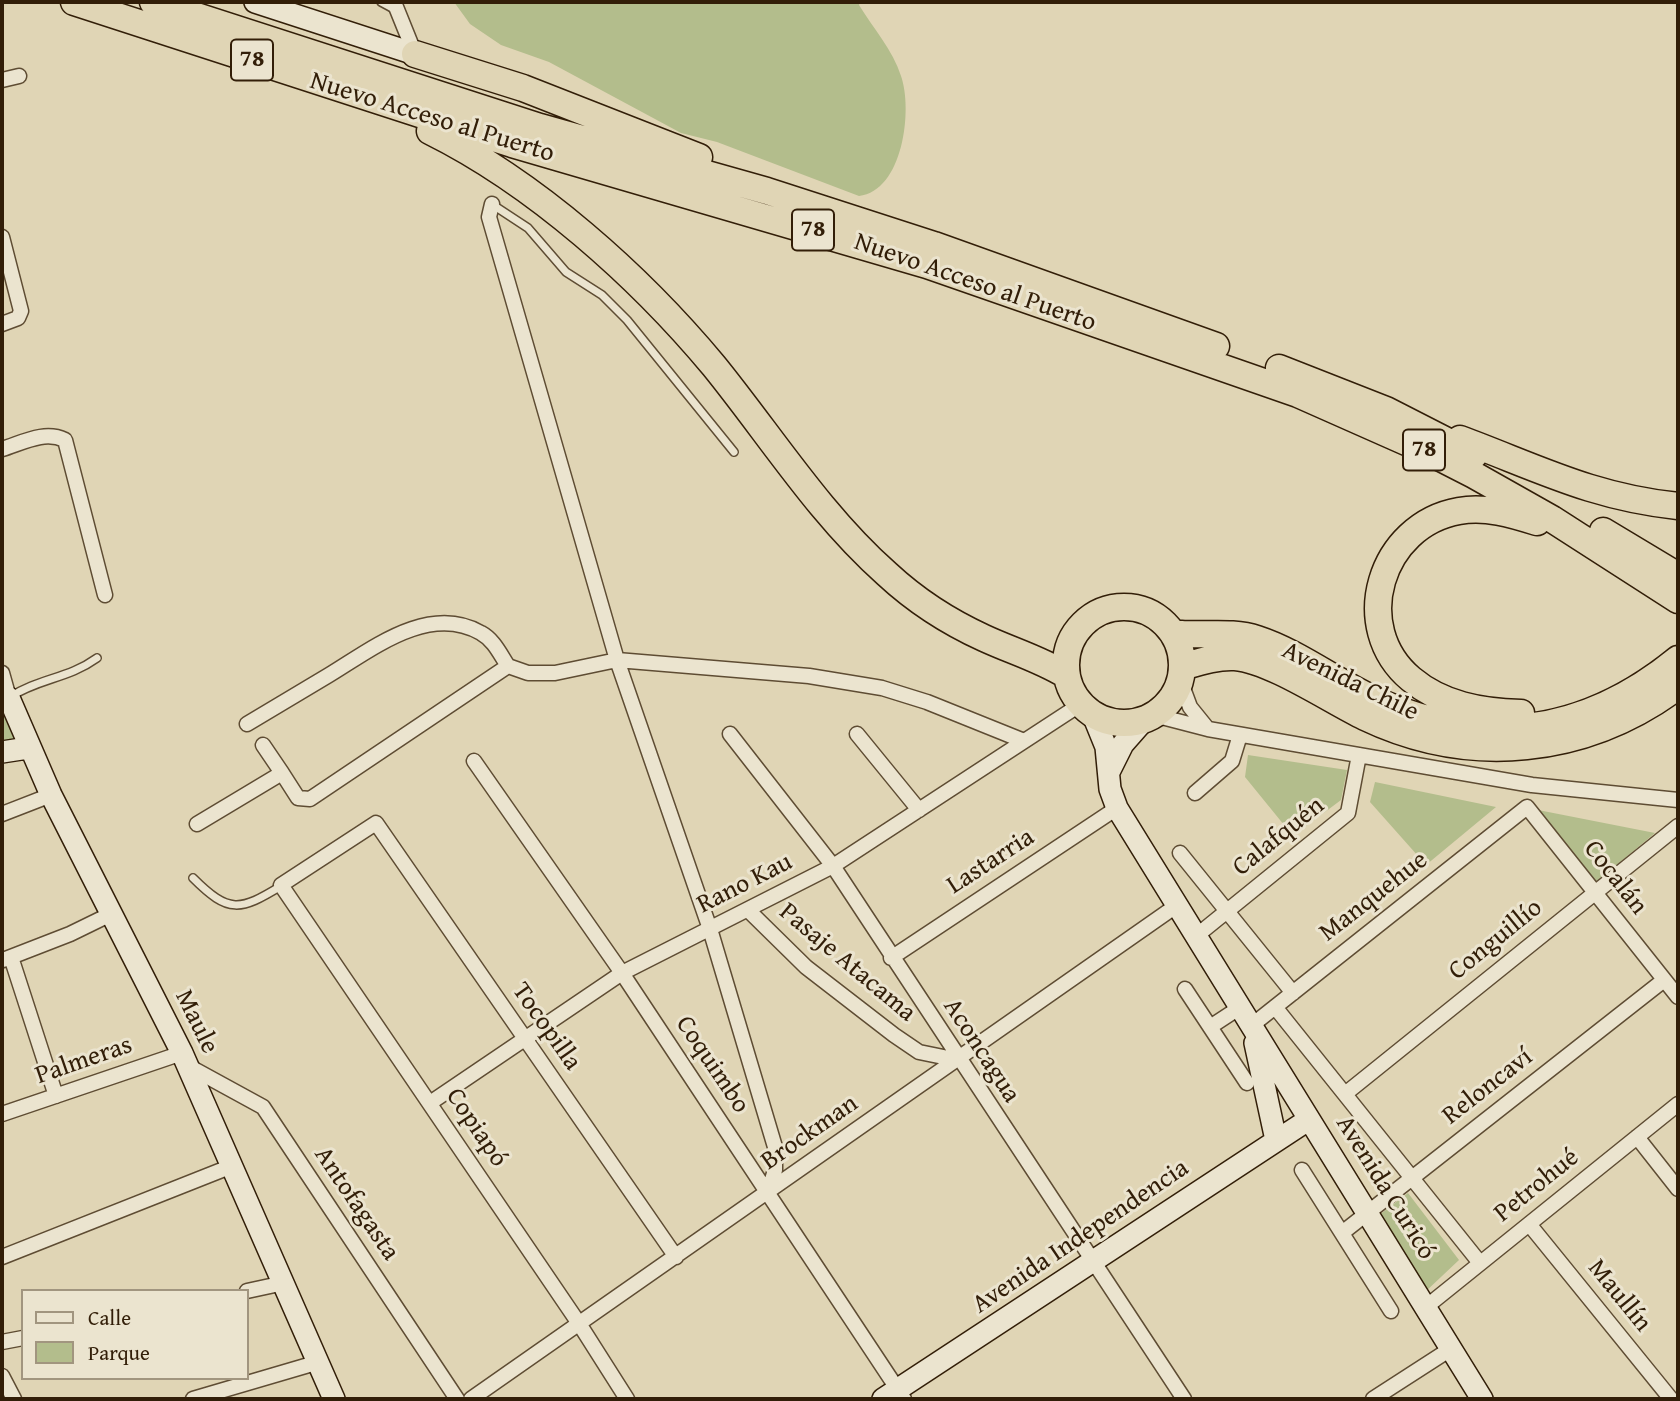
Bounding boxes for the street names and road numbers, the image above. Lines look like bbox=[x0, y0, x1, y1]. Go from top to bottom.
road number: 78 bbox=[231, 40, 273, 80]
street label: Nuevo Acceso al Puerto bbox=[306, 66, 558, 170]
road number: 78 bbox=[792, 210, 834, 250]
street label: Nuevo Acceso al Puerto bbox=[850, 227, 1100, 339]
road number: 78 bbox=[1403, 430, 1445, 471]
street label: Avenida Chile bbox=[1276, 635, 1424, 729]
street label: Calafquén bbox=[1227, 791, 1331, 883]
street label: Lastarria bbox=[942, 822, 1040, 902]
street label: Cocalán bbox=[1576, 835, 1654, 921]
street label: Manquehue bbox=[1314, 845, 1434, 949]
street label: Rano Kau bbox=[692, 847, 798, 921]
street label: Conguillío bbox=[1443, 893, 1549, 987]
street label: Pasaje Atacama bbox=[772, 897, 922, 1029]
street label: Tocopilla bbox=[505, 977, 587, 1077]
street label: Maule bbox=[167, 985, 225, 1059]
street label: Aconcagua bbox=[936, 993, 1026, 1109]
street label: Coquimbo bbox=[668, 1011, 756, 1119]
street label: Palmeras bbox=[32, 1030, 136, 1092]
street label: Reloncaví bbox=[1437, 1042, 1539, 1132]
street label: Copiapó bbox=[438, 1083, 514, 1173]
street label: Brockman bbox=[756, 1088, 864, 1178]
street label: Avenida Curicó bbox=[1328, 1110, 1442, 1266]
street label: Antofagasta bbox=[307, 1141, 405, 1267]
street label: Petrohué bbox=[1488, 1142, 1586, 1230]
street label: Avenida Independencia bbox=[967, 1153, 1195, 1321]
street label: Maullín bbox=[1580, 1253, 1658, 1339]

